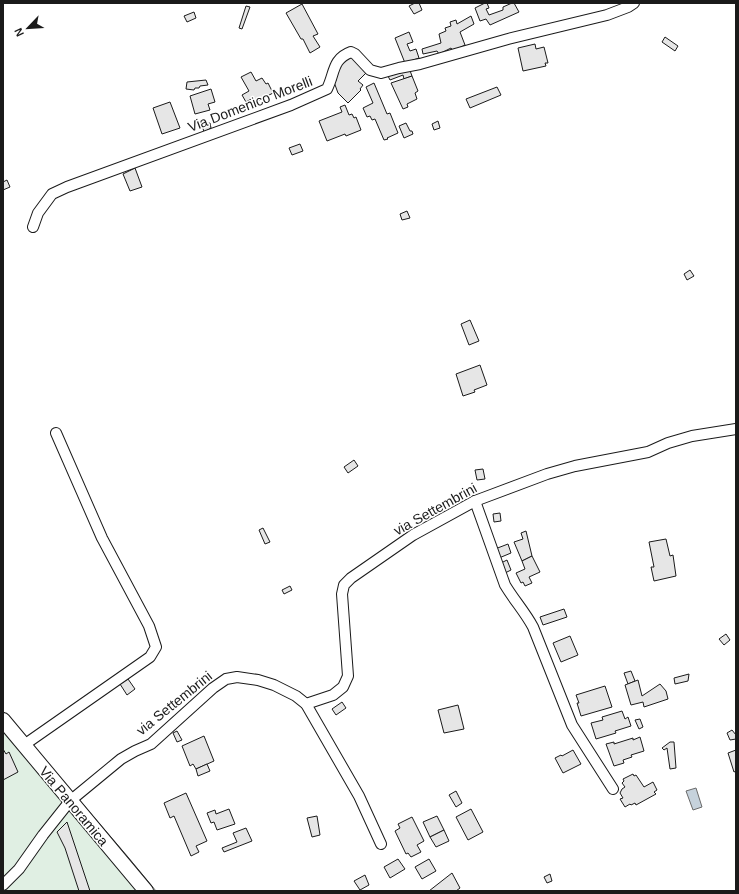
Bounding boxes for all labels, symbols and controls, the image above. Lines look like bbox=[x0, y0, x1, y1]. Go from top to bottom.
north arrow bbox=[8, 8, 48, 48]
text: N bbox=[12, 26, 26, 38]
street label: Via Domenico Morelli bbox=[186, 73, 314, 135]
street label: via Settembrini bbox=[391, 480, 479, 538]
street label: via Settembrini bbox=[133, 668, 215, 738]
street label: Via Panoramica bbox=[36, 763, 112, 849]

